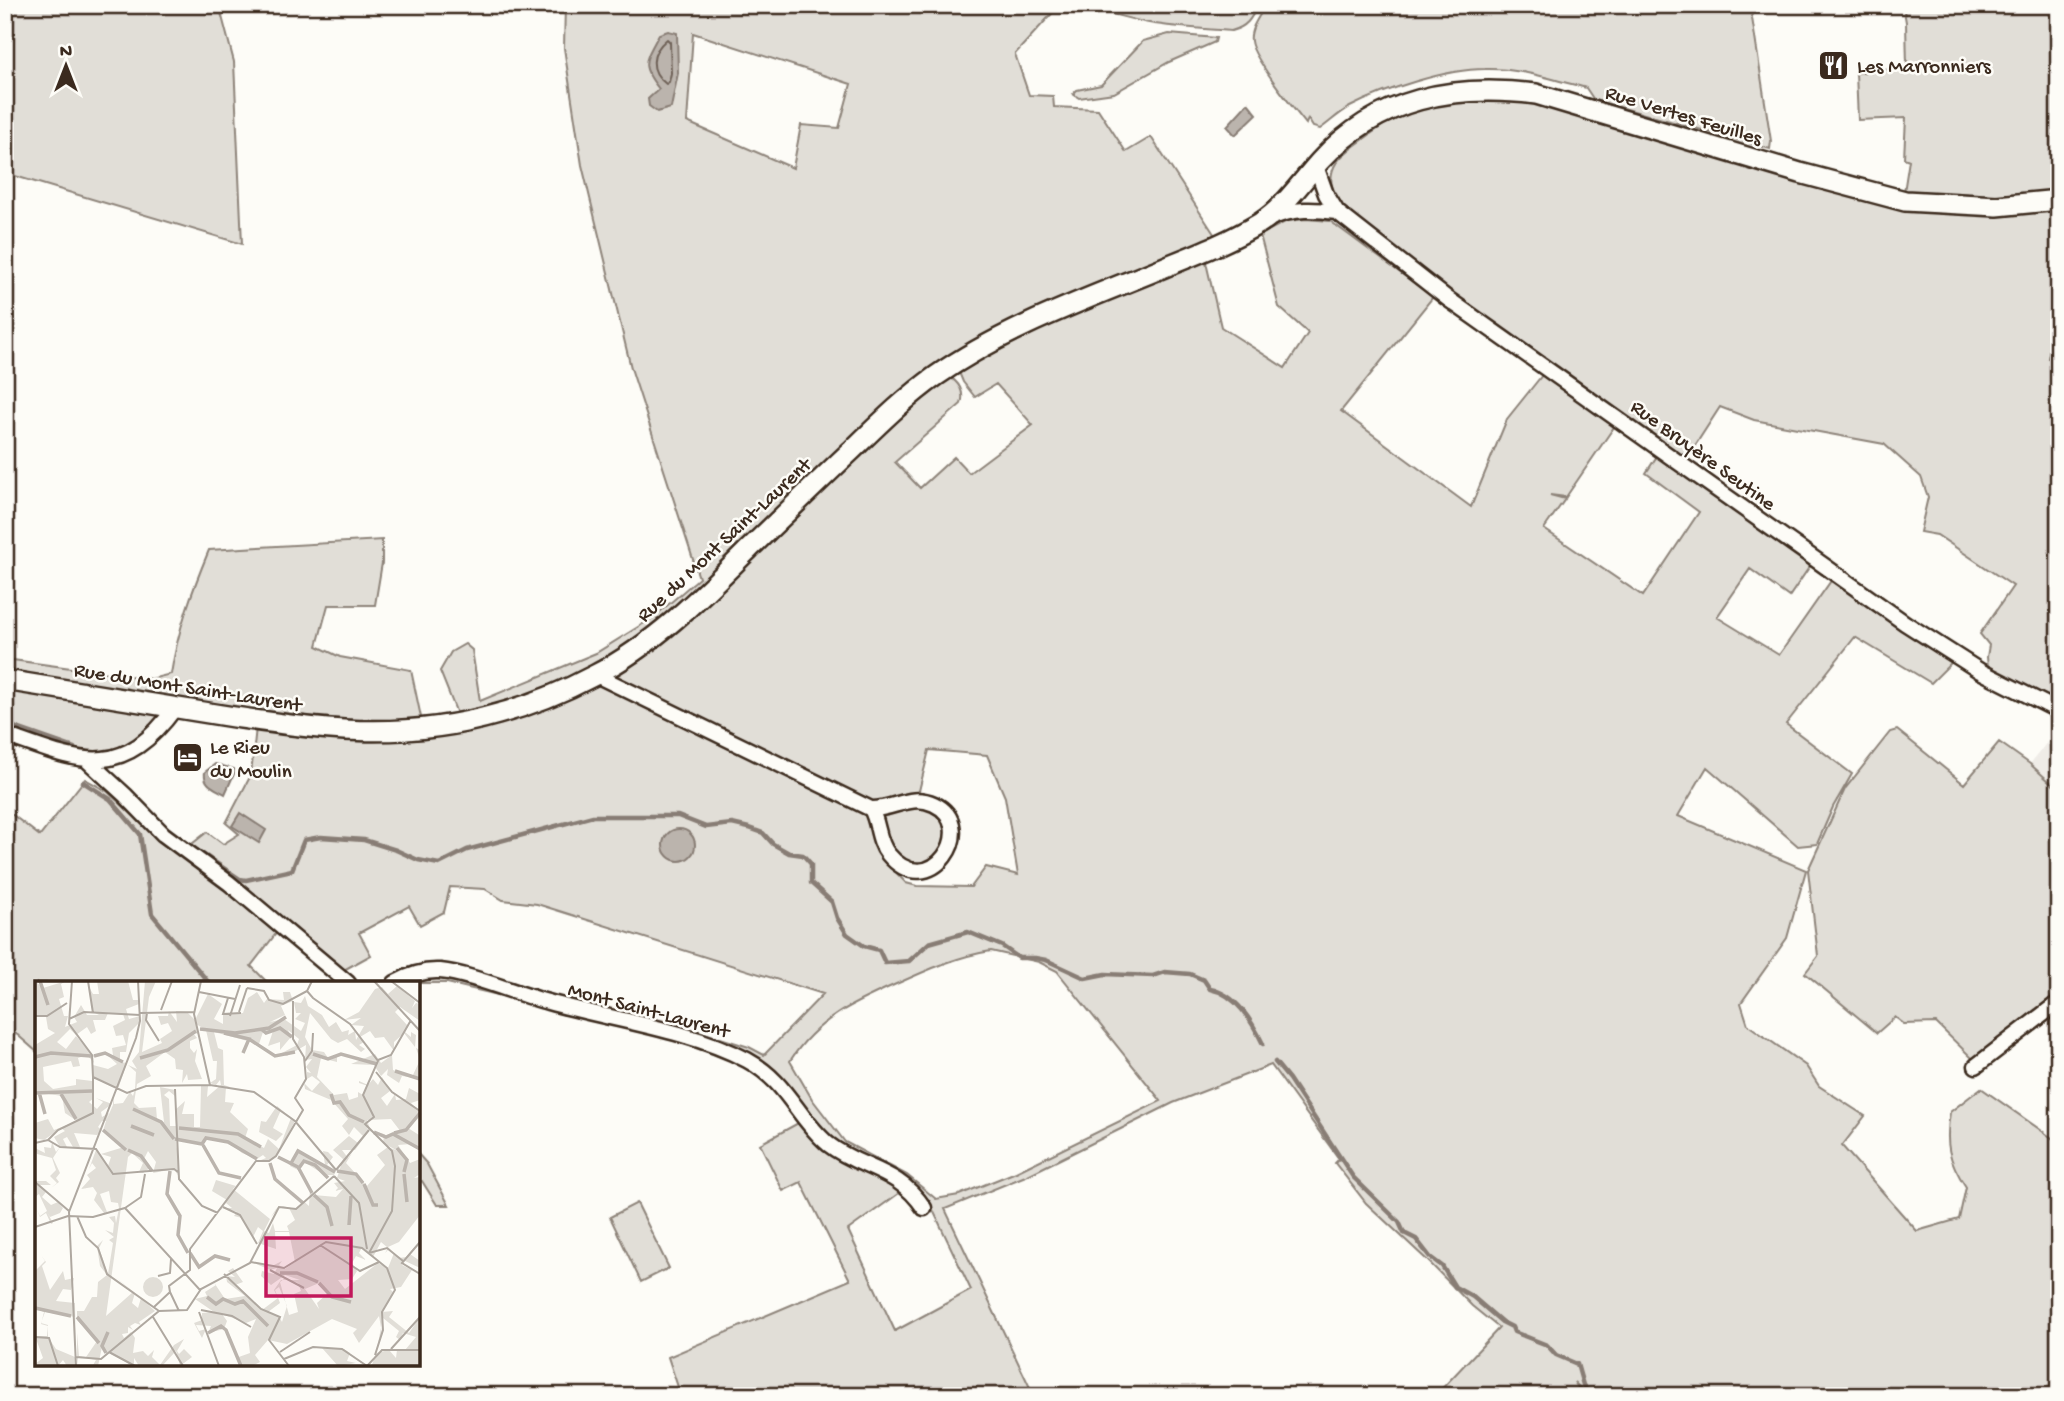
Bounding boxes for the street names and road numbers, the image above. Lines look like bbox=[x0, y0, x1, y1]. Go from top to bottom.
street label: Rue Vertes Feuilles bbox=[1602, 82, 1766, 153]
street label: Rue Bruyère Seutine bbox=[1624, 396, 1780, 519]
street label: Rue du Mont Saint-Laurent bbox=[633, 452, 820, 629]
street label: Rue du Mont Saint-Laurent bbox=[72, 659, 305, 720]
street label: Mont Saint-Laurent bbox=[565, 979, 734, 1047]

